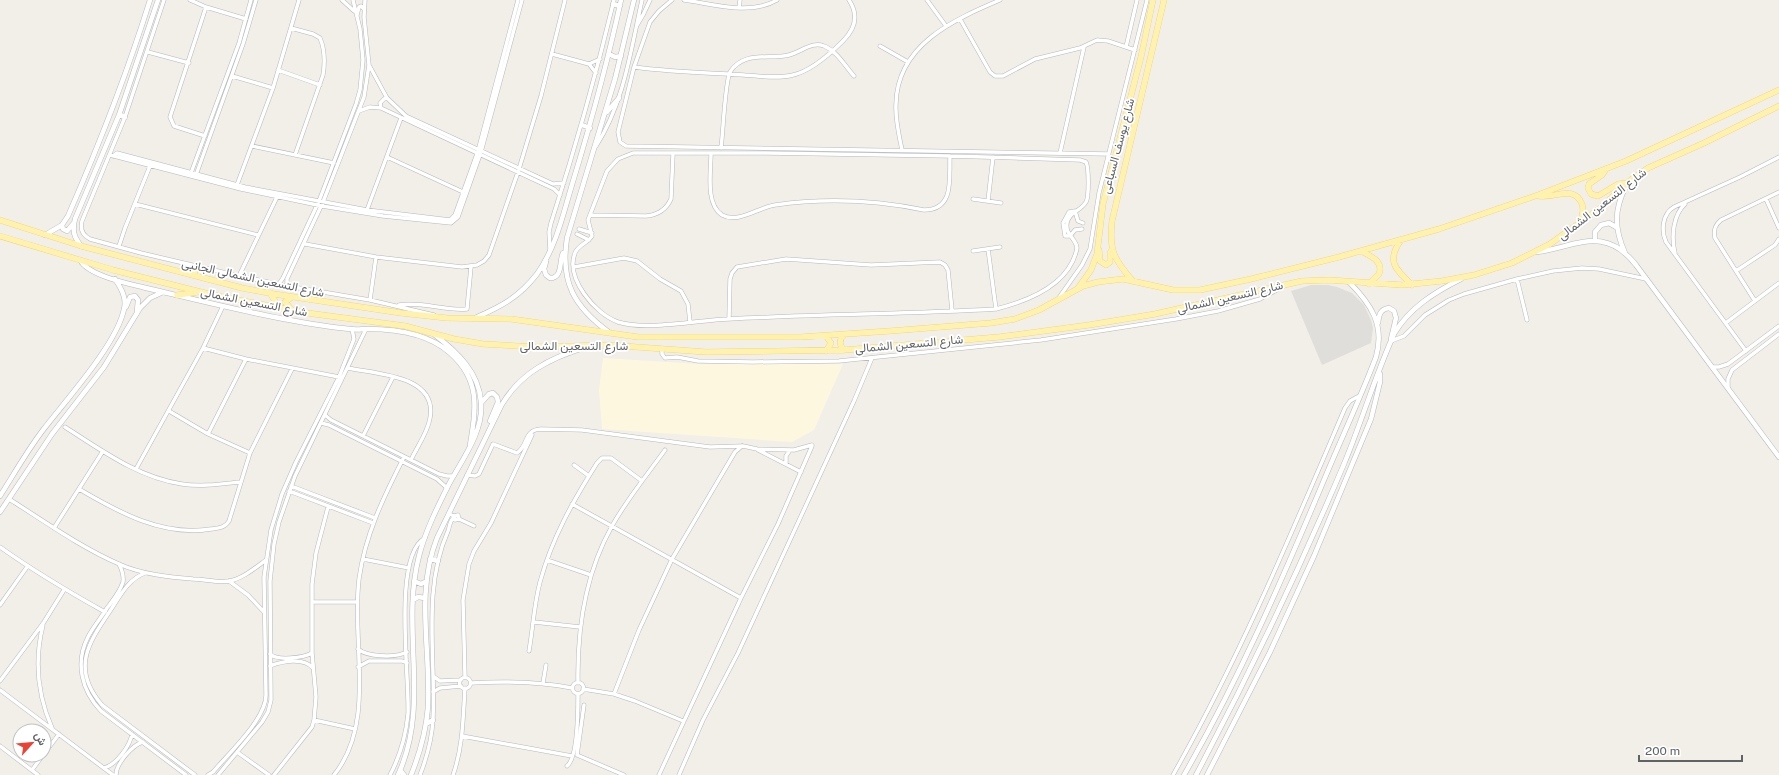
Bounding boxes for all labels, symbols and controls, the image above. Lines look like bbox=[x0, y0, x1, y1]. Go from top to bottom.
street label: شارع يوسف السباعى bbox=[1099, 97, 1139, 196]
street label: شارع التسعين الشمالى bbox=[1555, 165, 1650, 245]
street label: شارع التسعين الشمالى الجانبى bbox=[180, 256, 326, 302]
street label: شارع التسعين الشمالى bbox=[1176, 278, 1285, 318]
street label: شارع التسعين الشمالى bbox=[199, 285, 309, 321]
street label: شارع التسعين الشمالى bbox=[854, 332, 964, 358]
street label: شارع التسعين الشمالى bbox=[520, 339, 628, 355]
north arrow bbox=[12, 723, 52, 763]
text: ش bbox=[32, 730, 49, 748]
scale bar bbox=[1639, 737, 1742, 763]
text: 200 m bbox=[1645, 744, 1680, 758]

